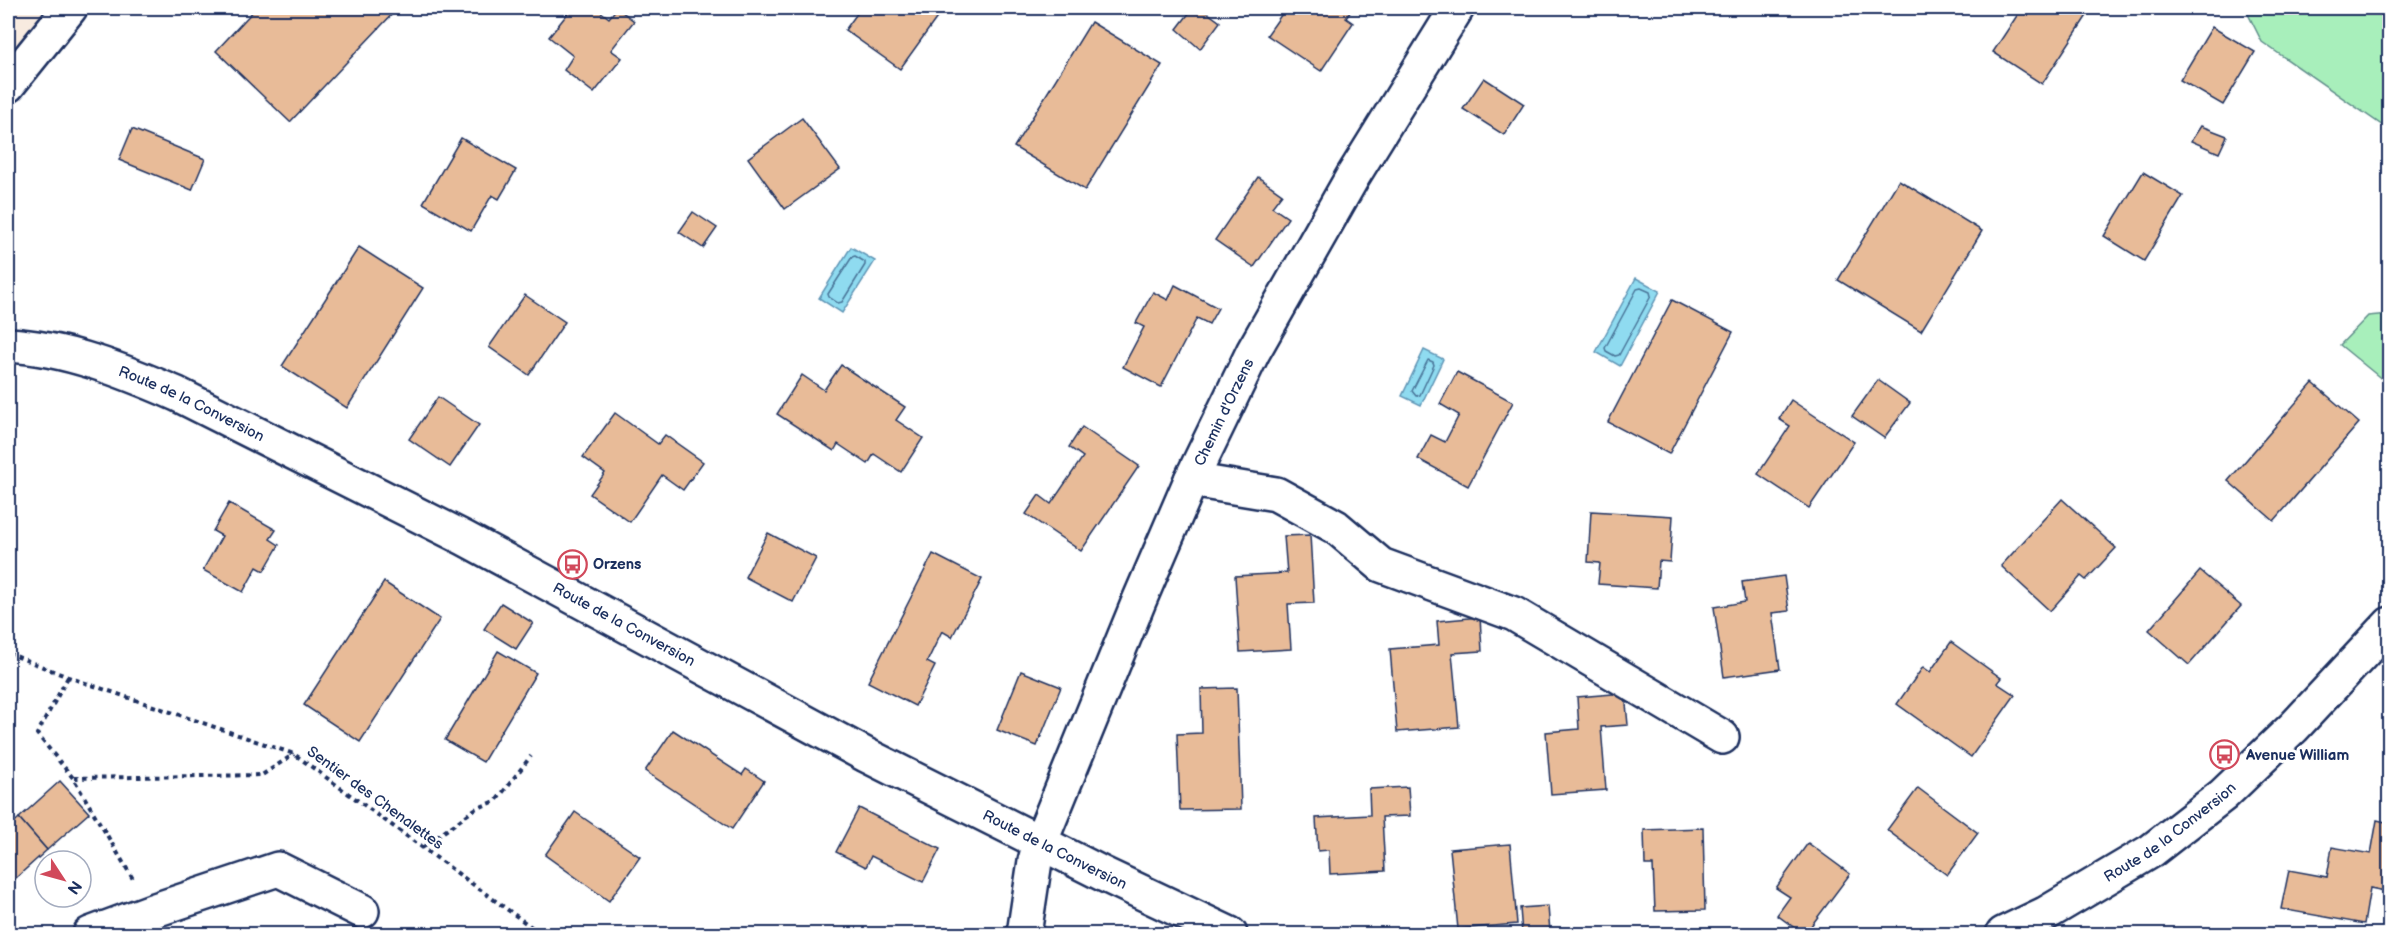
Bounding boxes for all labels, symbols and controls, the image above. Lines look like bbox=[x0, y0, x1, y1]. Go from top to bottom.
street label: Chemin d'Orzens bbox=[1190, 355, 1258, 469]
street label: Route de la Conversion bbox=[116, 362, 268, 446]
bus stop icon: Orzens bbox=[556, 548, 588, 580]
place label: Orzens bbox=[593, 555, 641, 574]
street label: Route de la Conversion bbox=[550, 578, 699, 671]
bus stop icon: Avenue William bbox=[2209, 739, 2241, 771]
street label: Sentier des Chenalettes bbox=[303, 742, 447, 854]
place label: Avenue William bbox=[2245, 746, 2349, 765]
street label: Route de la Conversion bbox=[2100, 778, 2240, 886]
street label: Route de la Conversion bbox=[979, 806, 1130, 893]
north arrow bbox=[33, 849, 93, 909]
text: N bbox=[63, 876, 85, 897]

